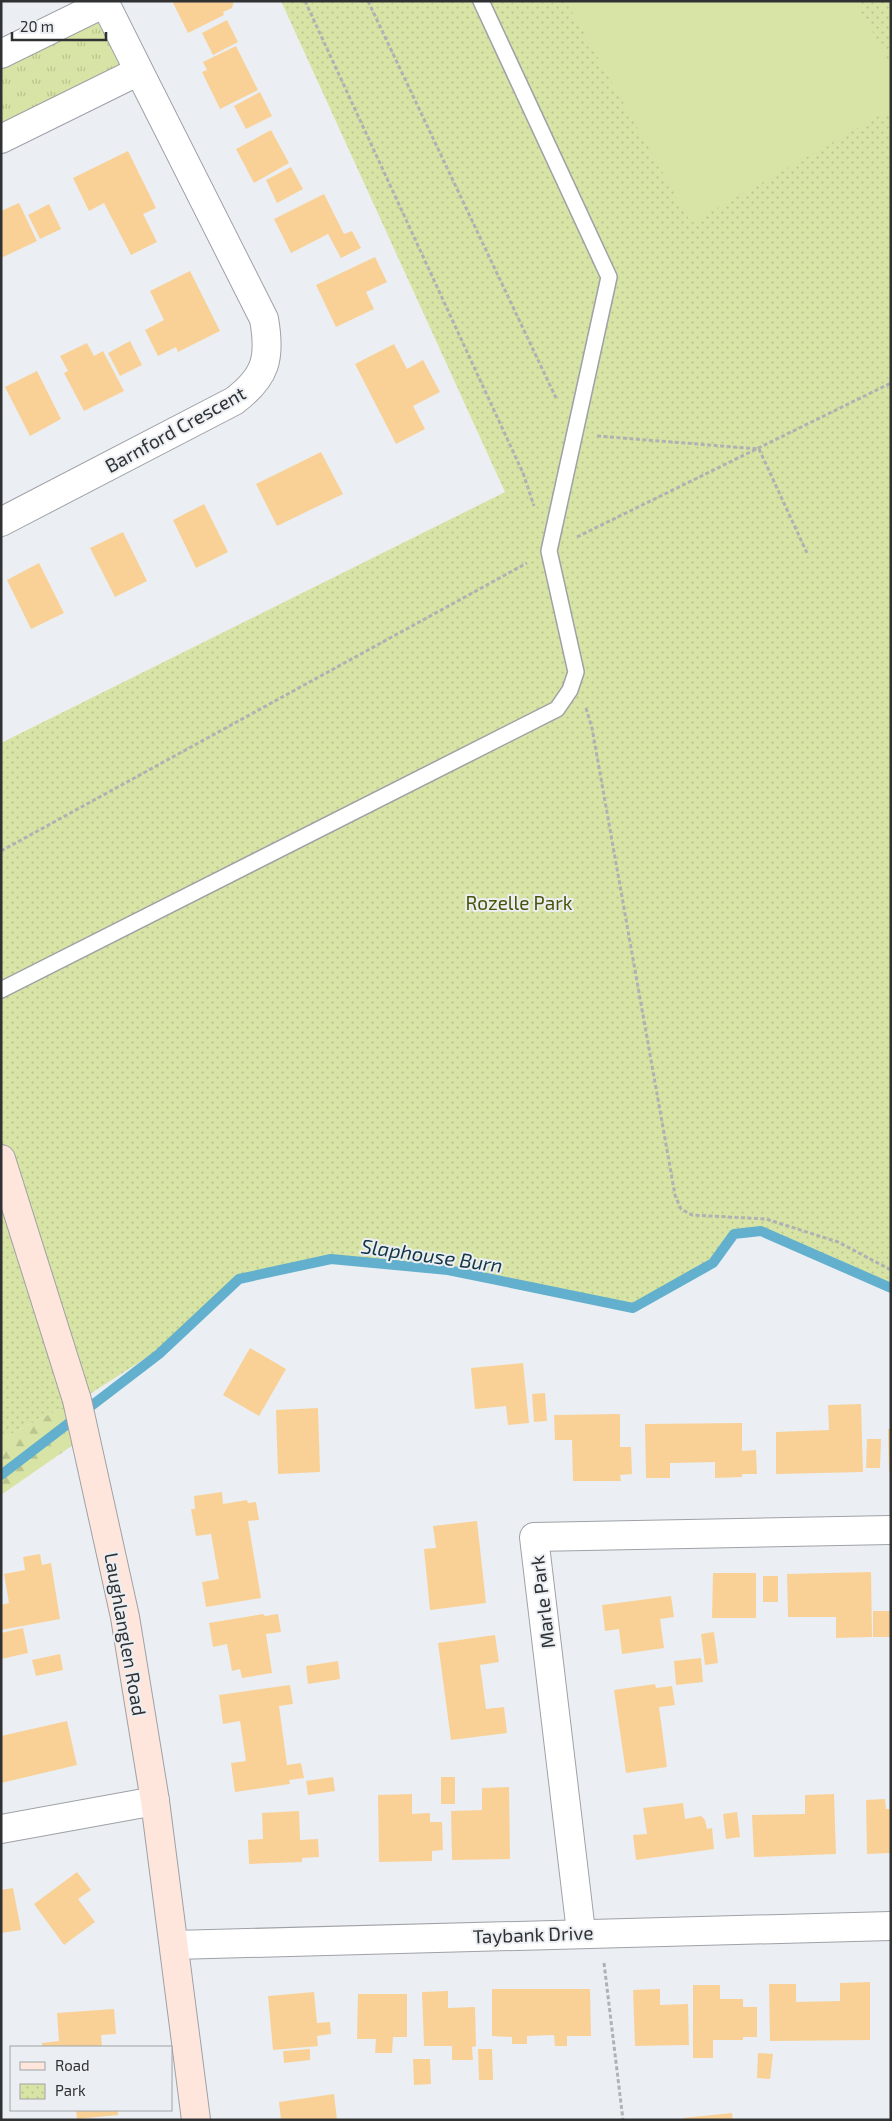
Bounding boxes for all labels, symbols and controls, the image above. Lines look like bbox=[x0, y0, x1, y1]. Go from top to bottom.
scale bar bbox=[12, 10, 106, 42]
text: 20 m bbox=[20, 17, 54, 35]
street label: Barnford Crescent bbox=[101, 381, 249, 477]
park label: Rozelle Park bbox=[466, 891, 573, 914]
water label: Slaphouse Burn bbox=[360, 1233, 504, 1277]
street label: Laughlanglen Road bbox=[100, 1551, 152, 1717]
street label: Marle Park bbox=[525, 1554, 559, 1650]
street label: Taybank Drive bbox=[472, 1920, 594, 1948]
legend bbox=[10, 2046, 172, 2111]
text: Road bbox=[55, 2056, 90, 2074]
text: Park bbox=[55, 2081, 86, 2099]

